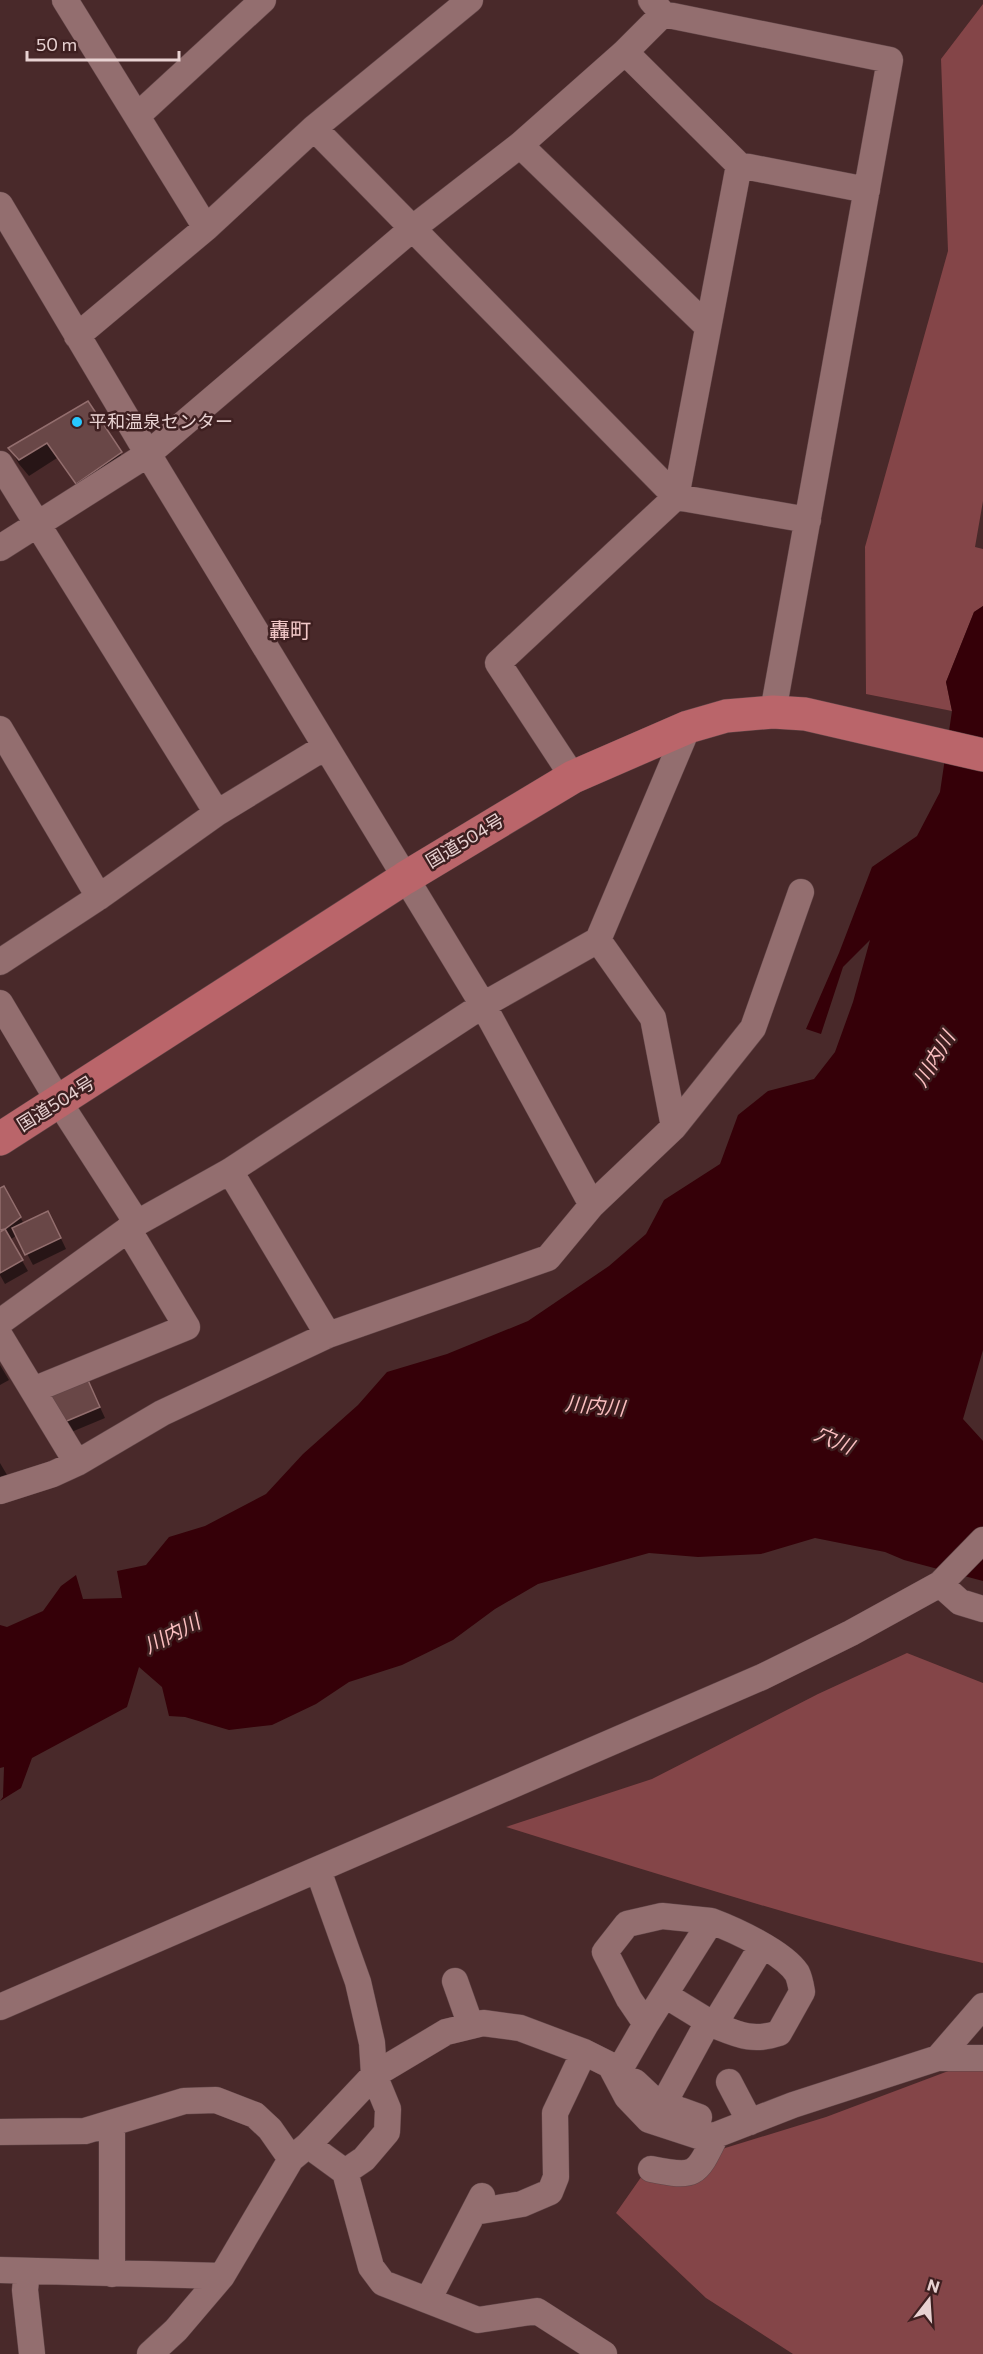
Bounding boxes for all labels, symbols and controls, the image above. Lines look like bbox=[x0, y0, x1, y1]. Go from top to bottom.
scale bar bbox=[27, 24, 178, 62]
text: 50 m bbox=[36, 33, 77, 55]
place label: 平和温泉センター bbox=[89, 410, 233, 432]
marker: 平和温泉センター bbox=[70, 415, 84, 429]
district label: 轟町 bbox=[269, 617, 311, 642]
street label: 国道504号 bbox=[422, 808, 507, 872]
water label: 川内川 bbox=[907, 1025, 960, 1090]
street label: 国道504号 bbox=[13, 1071, 98, 1136]
water label: 川内川 bbox=[564, 1390, 628, 1420]
water label: 穴川 bbox=[811, 1420, 859, 1459]
water label: 川内川 bbox=[139, 1608, 206, 1657]
north arrow bbox=[899, 2270, 959, 2330]
text: N bbox=[925, 2274, 942, 2296]

